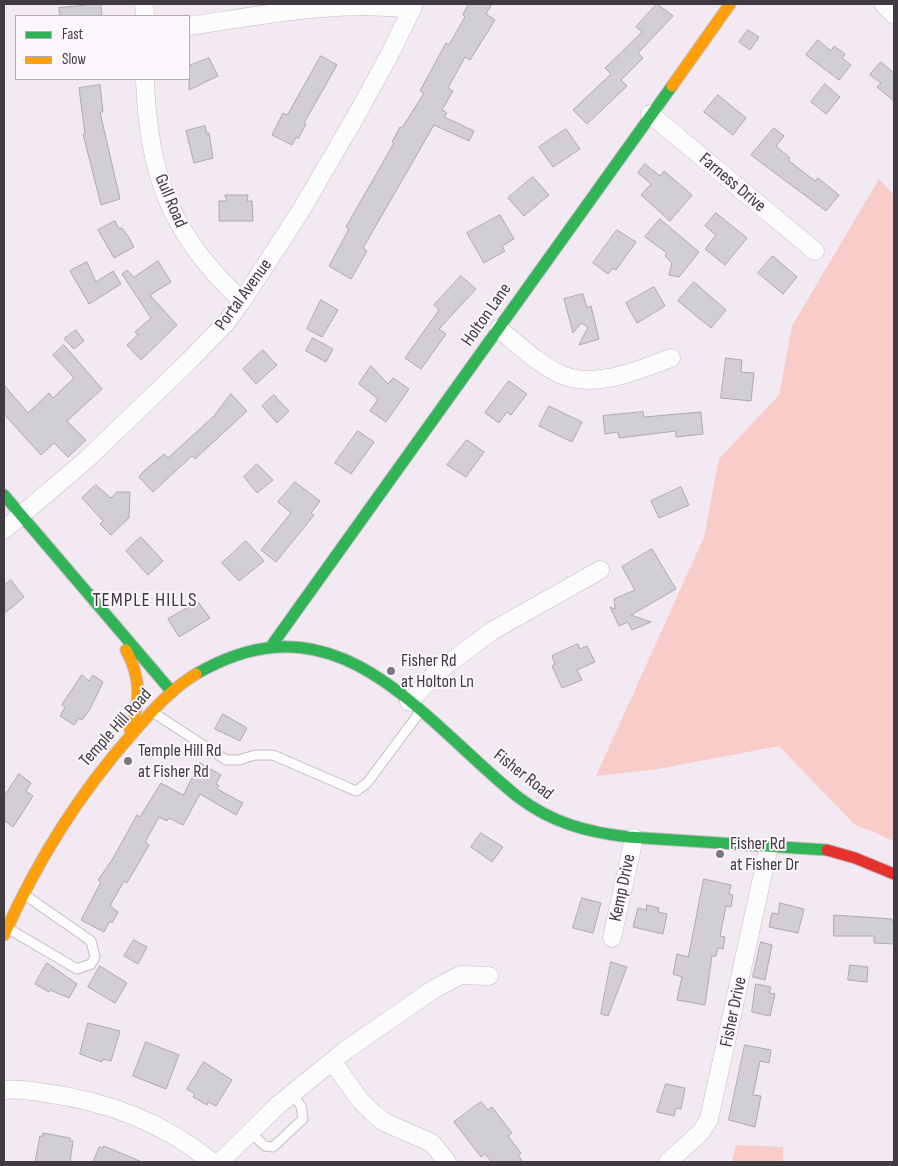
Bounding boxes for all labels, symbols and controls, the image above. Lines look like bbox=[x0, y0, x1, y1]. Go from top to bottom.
legend bbox=[15, 15, 190, 80]
text: Fast bbox=[62, 25, 83, 44]
text: Slow bbox=[62, 50, 86, 69]
street label: Farness Drive bbox=[694, 149, 770, 217]
street label: Gull Road bbox=[149, 171, 191, 231]
street label: Portal Avenue bbox=[211, 255, 277, 335]
street label: Holton Lane bbox=[458, 279, 516, 351]
district label: TEMPLE HILLS bbox=[91, 589, 199, 613]
place label: Fisher Rd at Holton Ln bbox=[401, 650, 474, 692]
marker: Fisher Rd at Holton Ln bbox=[385, 665, 397, 677]
street label: Temple Hill Road bbox=[75, 684, 157, 772]
place label: Temple Hill Rd at Fisher Rd bbox=[138, 740, 221, 782]
street label: Fisher Road bbox=[489, 745, 557, 805]
marker: Temple Hill Rd at Fisher Rd bbox=[122, 755, 134, 767]
place label: Fisher Rd at Fisher Dr bbox=[730, 833, 799, 876]
marker: Fisher Rd at Fisher Dr bbox=[714, 848, 726, 860]
street label: Kemp Drive bbox=[605, 852, 641, 924]
street label: Fisher Drive bbox=[716, 975, 752, 1049]

